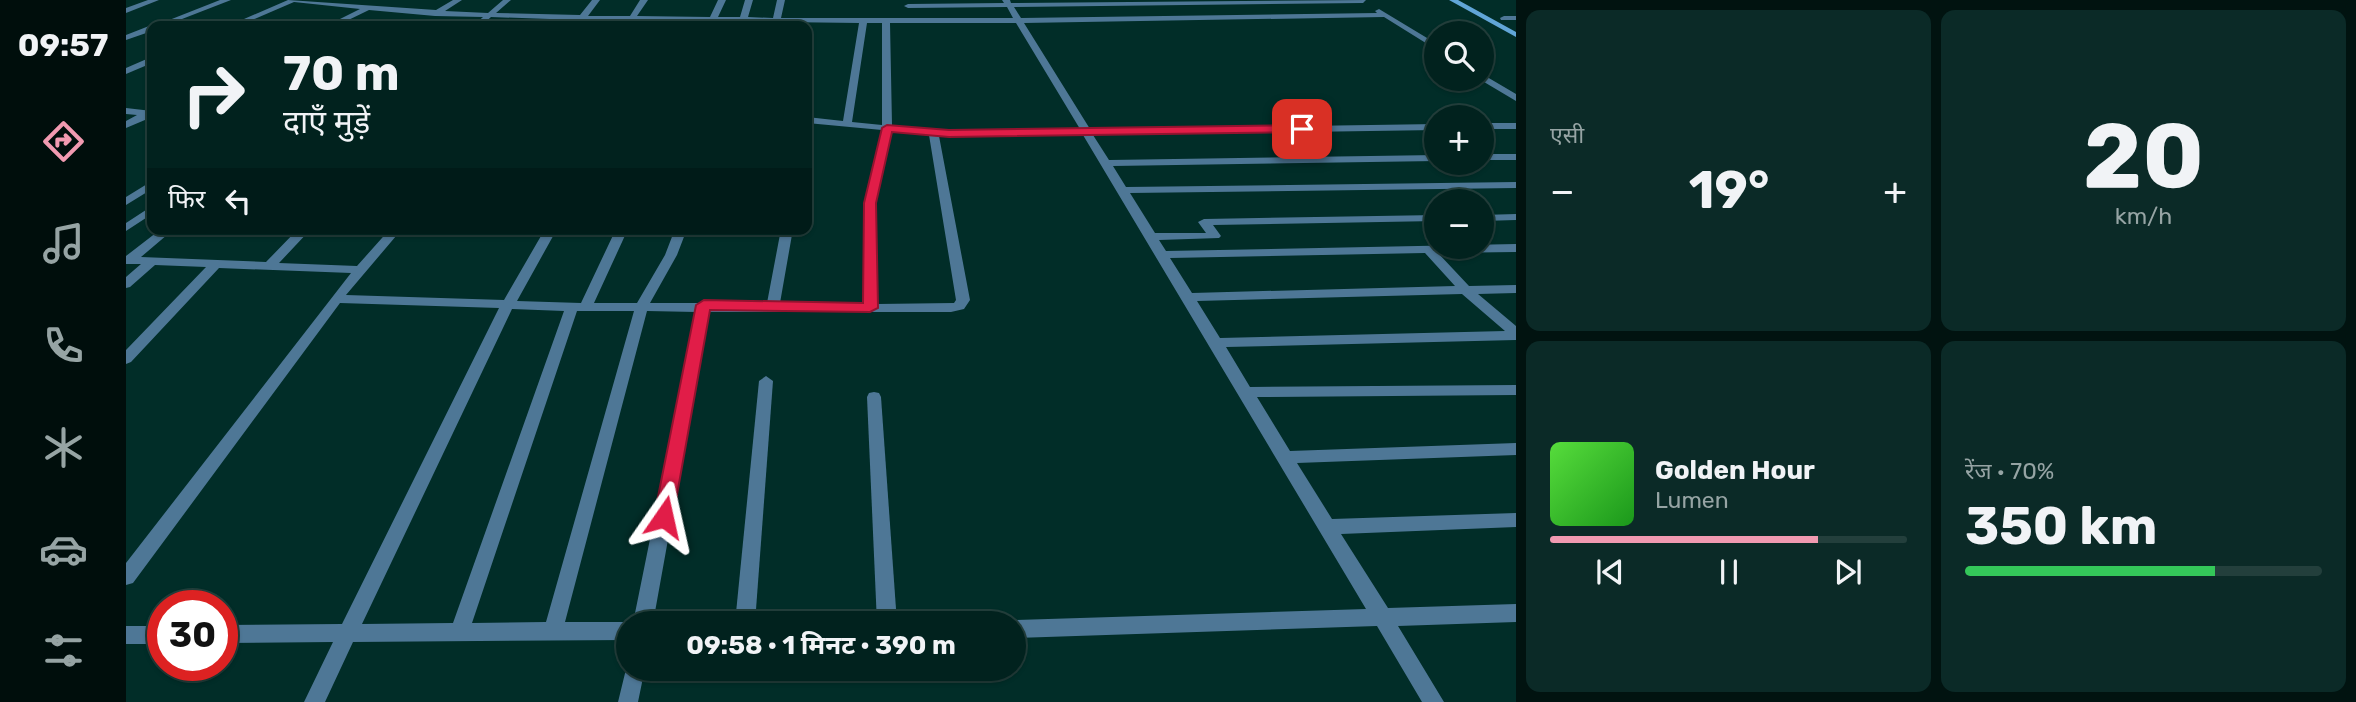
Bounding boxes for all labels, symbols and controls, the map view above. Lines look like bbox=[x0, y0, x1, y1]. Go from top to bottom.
map controls bbox=[1424, 21, 1494, 259]
button: search bbox=[1424, 21, 1494, 91]
text: 09:57 bbox=[18, 26, 108, 64]
text: 70 m bbox=[283, 44, 400, 102]
icon: right bbox=[168, 49, 259, 140]
pin bbox=[1272, 99, 1332, 159]
text: 20 bbox=[2083, 102, 2204, 210]
text: दाएँ मुड़ें bbox=[283, 103, 370, 141]
button: + bbox=[1424, 105, 1494, 175]
icon: arrive bbox=[1283, 110, 1321, 148]
icon: directions bbox=[39, 117, 88, 166]
text: एसी bbox=[1550, 121, 1584, 149]
text: 19° bbox=[1689, 159, 1769, 221]
text: − bbox=[1550, 168, 1575, 214]
text: + bbox=[1883, 168, 1907, 214]
icon: left bbox=[219, 182, 257, 220]
text: फिर bbox=[168, 184, 205, 215]
button: − bbox=[1424, 189, 1494, 259]
text: km/h bbox=[2115, 202, 2172, 230]
icon: music bbox=[39, 219, 88, 268]
icon: phone bbox=[39, 321, 88, 370]
icon: climate bbox=[39, 423, 88, 472]
text: Golden Hour bbox=[1655, 455, 1815, 486]
text: रेंज · 70% bbox=[1965, 457, 2054, 485]
position arrow bbox=[627, 480, 701, 554]
text: Lumen bbox=[1655, 486, 1729, 514]
text: 350 km bbox=[1965, 495, 2157, 557]
icon: car bbox=[39, 525, 88, 574]
icon: previous bbox=[1591, 553, 1629, 591]
icon: pause bbox=[1710, 553, 1748, 591]
icon: next bbox=[1829, 553, 1867, 591]
speed limit sign: 30 bbox=[147, 590, 238, 681]
icon: filters bbox=[39, 626, 88, 675]
text: 09:58 · 1 मिनट · 390 m bbox=[686, 630, 956, 661]

